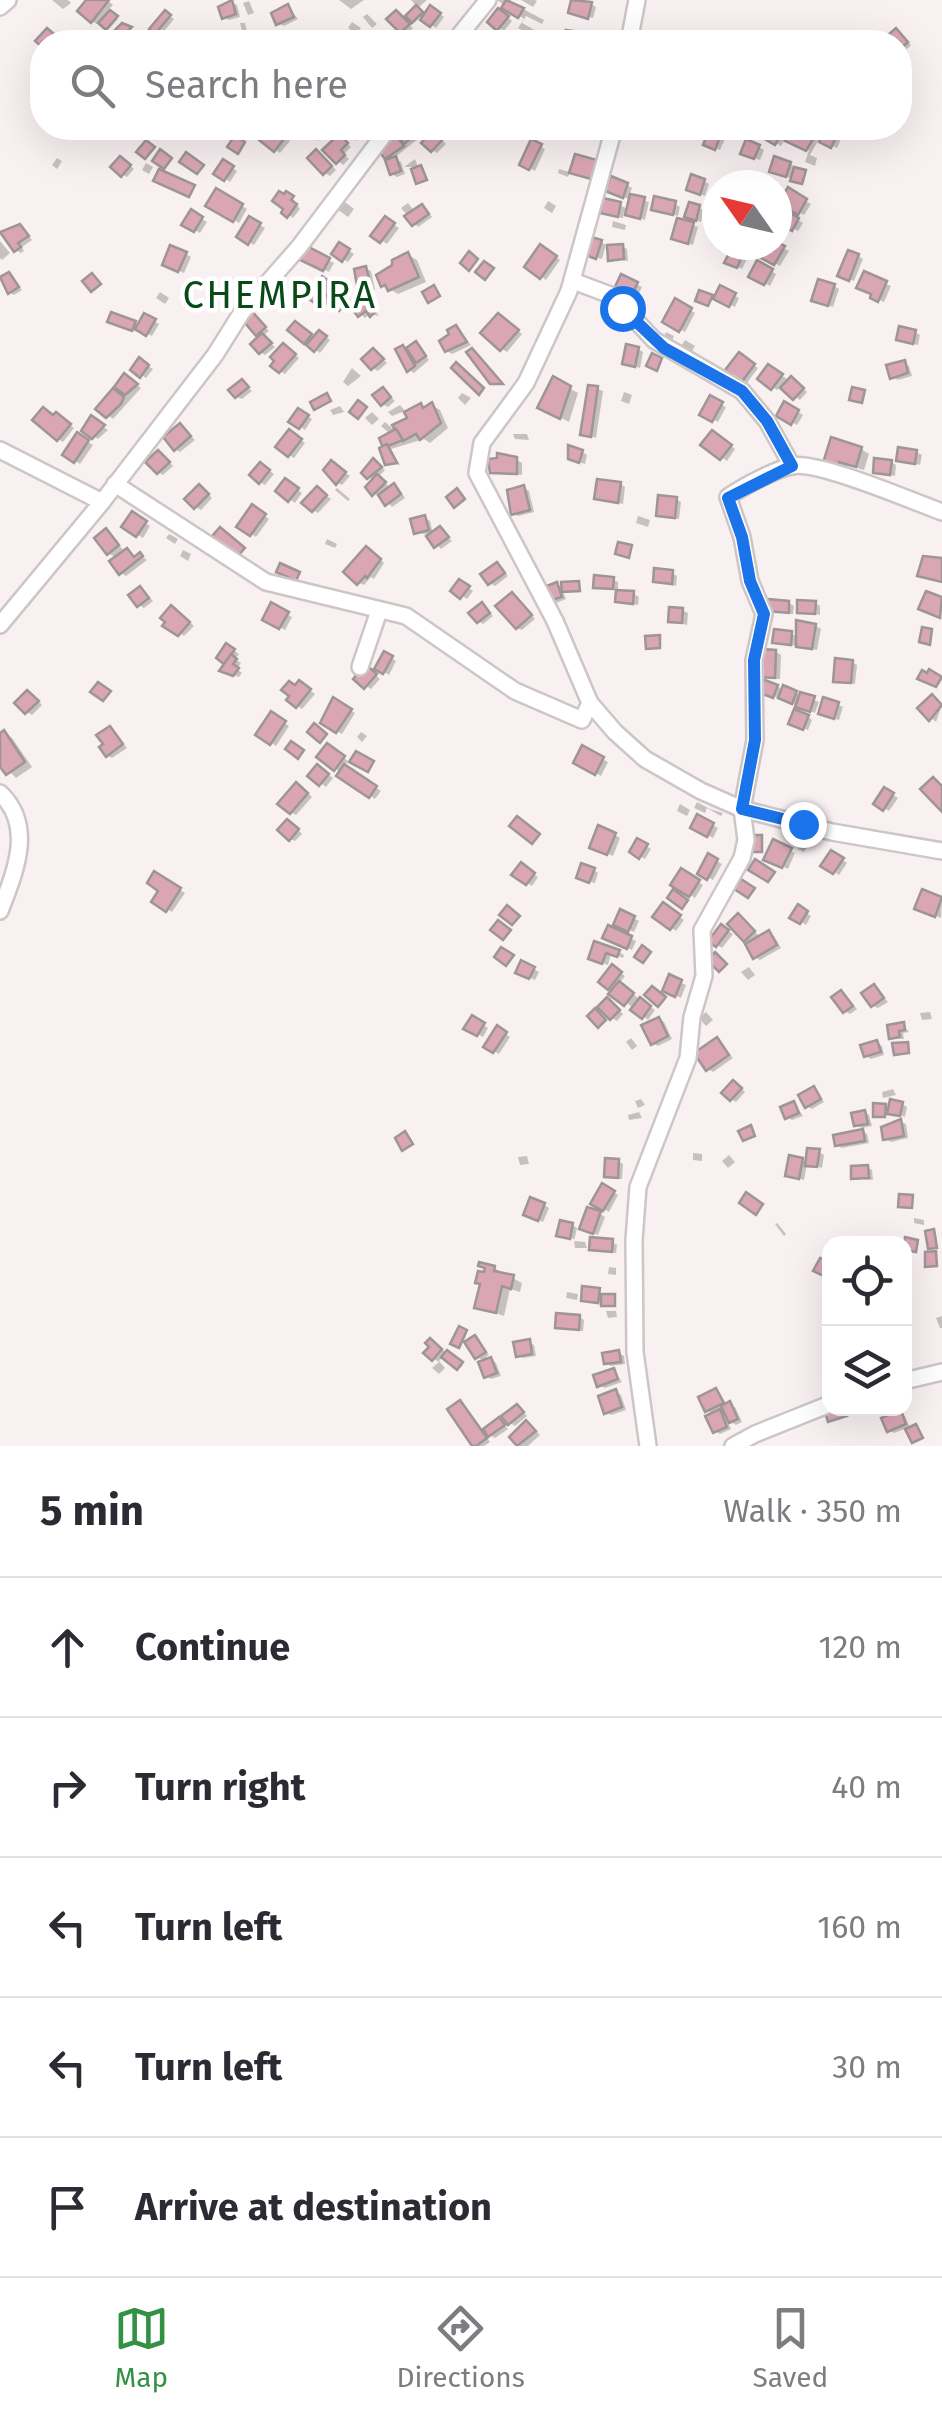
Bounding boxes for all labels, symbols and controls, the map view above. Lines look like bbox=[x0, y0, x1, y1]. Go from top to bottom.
search box bbox=[30, 30, 912, 140]
icon: search bbox=[65, 58, 120, 113]
text: Search here bbox=[145, 62, 348, 108]
north arrow bbox=[702, 170, 792, 260]
district label: CHEMPIRA bbox=[182, 272, 378, 318]
route start bbox=[600, 286, 646, 332]
route end bbox=[781, 802, 827, 848]
map controls bbox=[822, 1236, 912, 1416]
button: locate bbox=[822, 1236, 912, 1326]
button: layers bbox=[822, 1326, 912, 1416]
text: 5 min bbox=[40, 1486, 144, 1536]
text: Walk · 350 m bbox=[723, 1492, 902, 1530]
icon: ahead bbox=[40, 1620, 95, 1675]
text: Continue bbox=[135, 1624, 290, 1670]
text: 120 m bbox=[819, 1628, 902, 1666]
icon: right bbox=[40, 1760, 95, 1815]
text: Turn right bbox=[135, 1764, 305, 1810]
text: 40 m bbox=[831, 1768, 902, 1806]
icon: left bbox=[40, 1900, 95, 1955]
text: Turn left bbox=[135, 1904, 282, 1950]
text: 160 m bbox=[817, 1908, 902, 1946]
icon: left bbox=[40, 2040, 95, 2095]
text: Turn left bbox=[135, 2044, 282, 2090]
text: 30 m bbox=[832, 2048, 902, 2086]
icon: arrive bbox=[40, 2180, 95, 2235]
text: Arrive at destination bbox=[135, 2184, 492, 2230]
tab: Map bbox=[114, 2301, 169, 2394]
tab: Directions bbox=[396, 2301, 525, 2394]
tab: Saved bbox=[752, 2301, 828, 2394]

